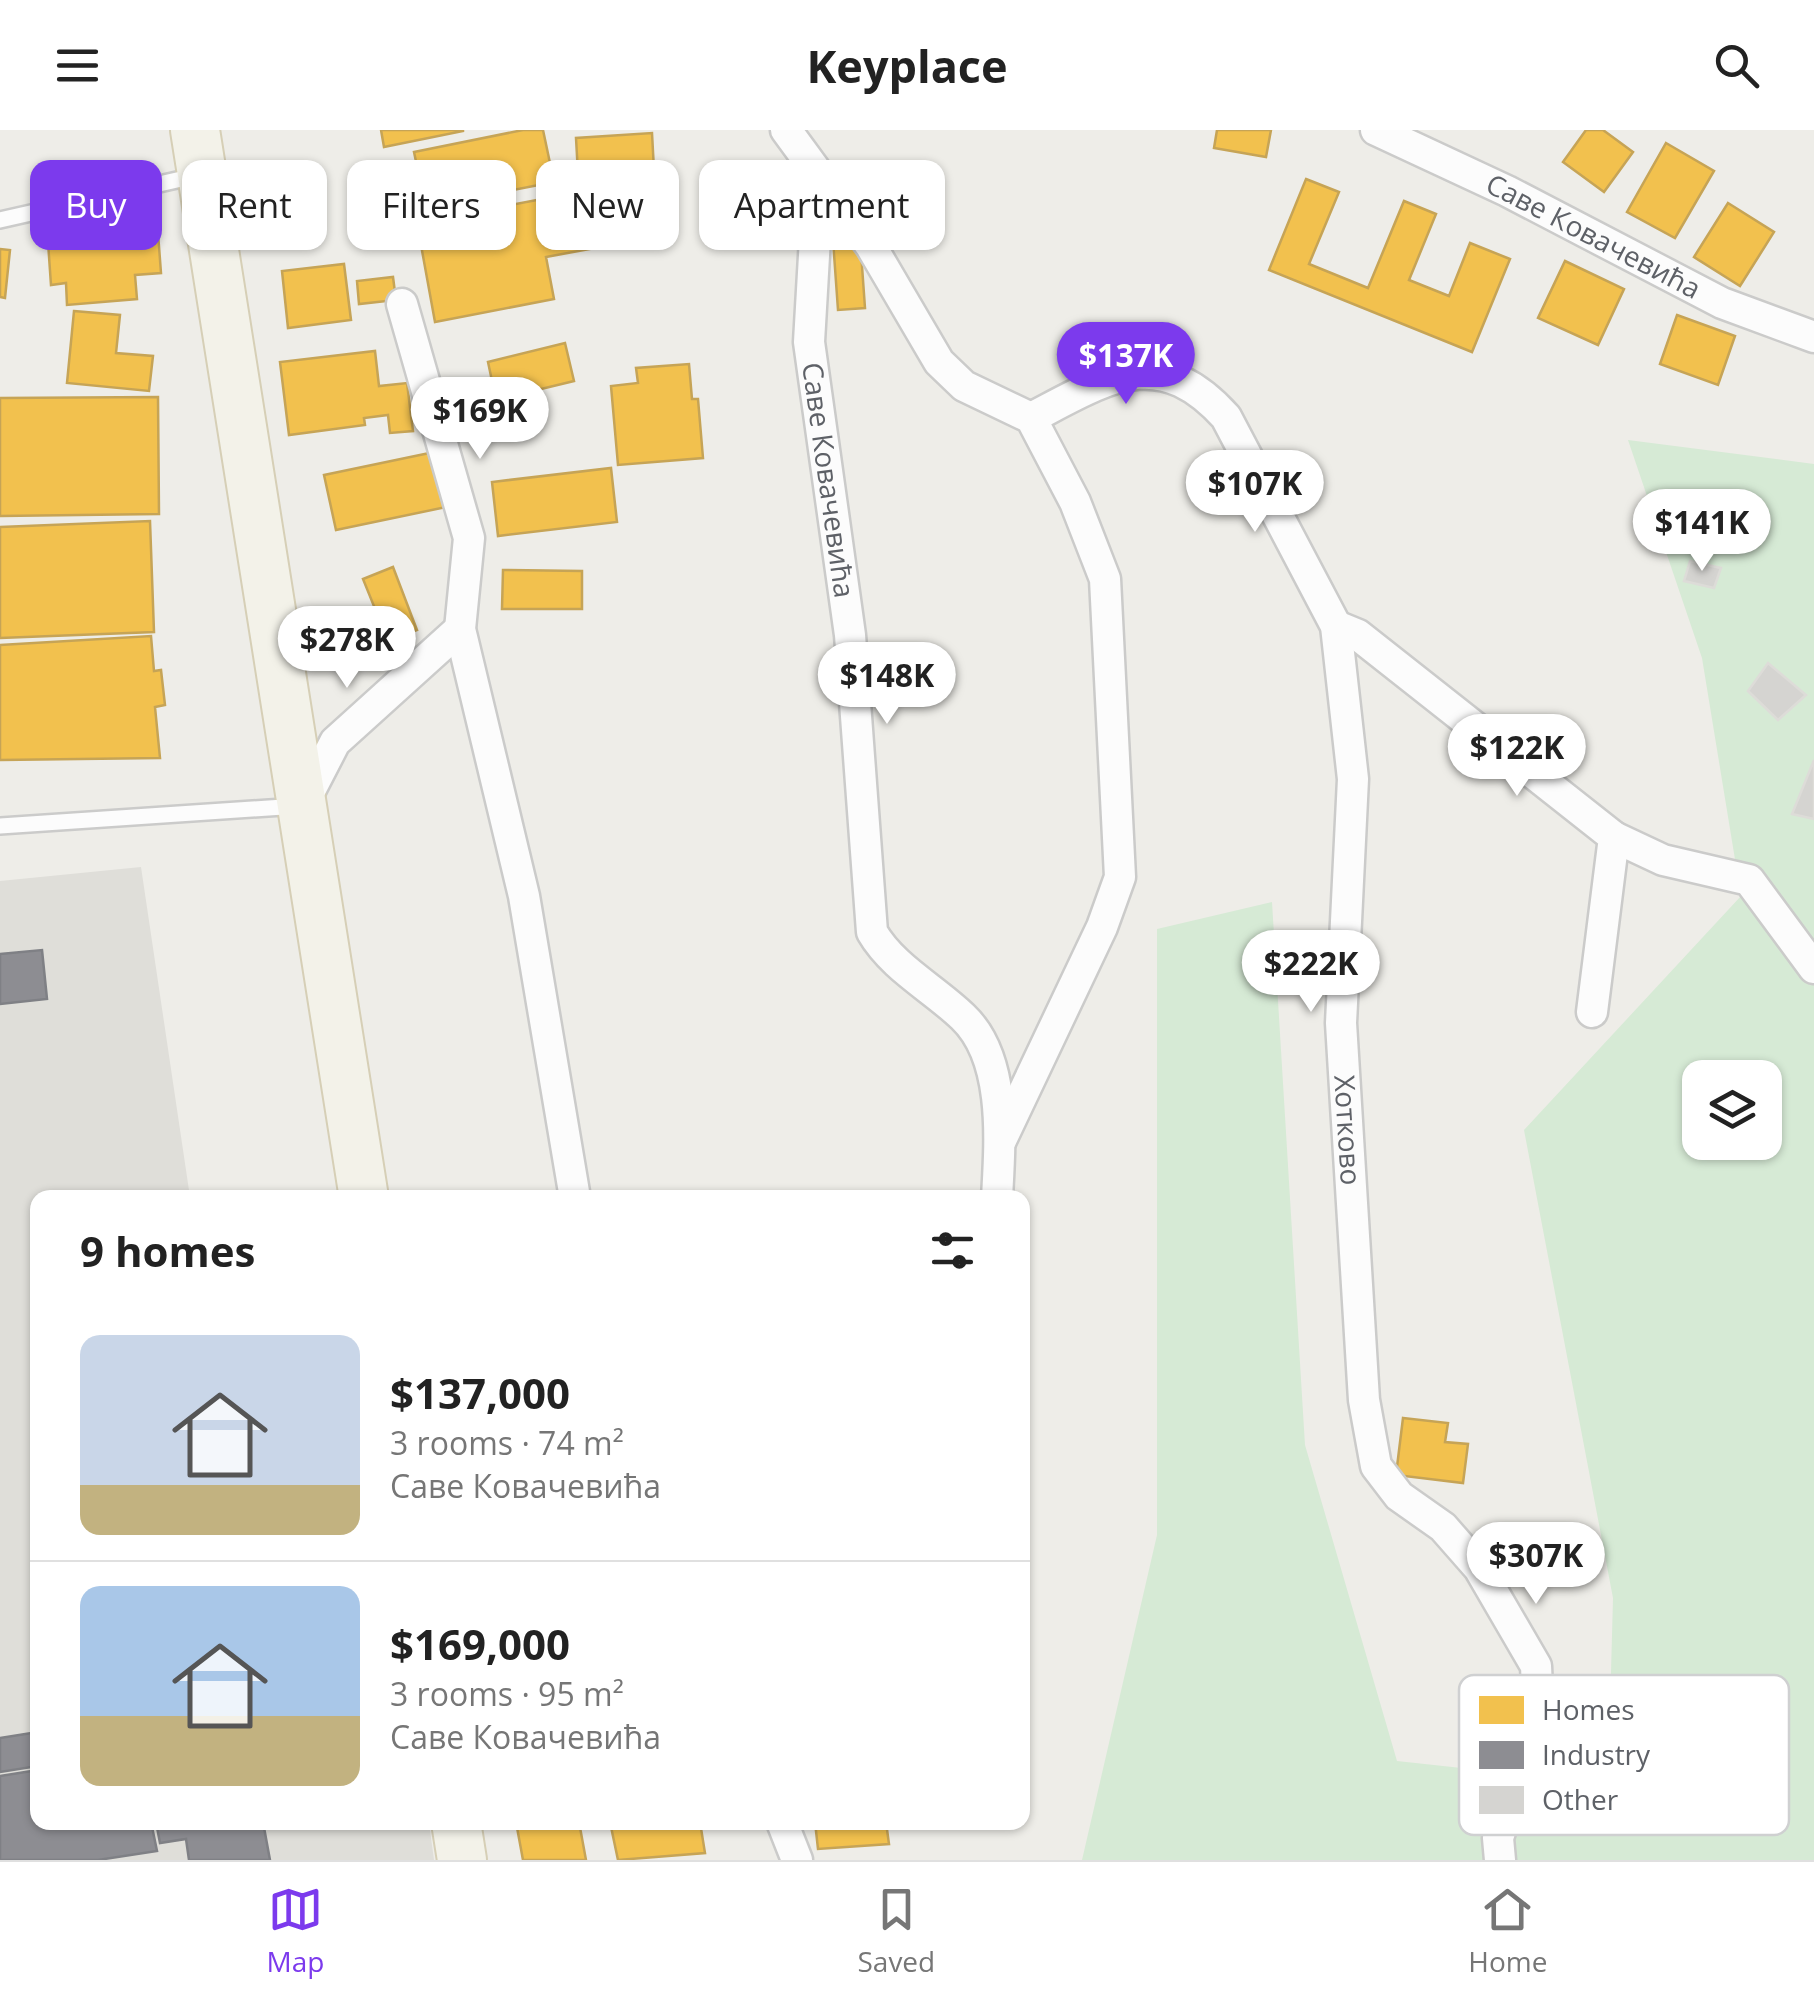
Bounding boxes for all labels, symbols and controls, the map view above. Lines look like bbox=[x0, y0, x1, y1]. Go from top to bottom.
text: Keyplace bbox=[806, 35, 1008, 96]
icon: menu bbox=[50, 38, 105, 93]
icon: search bbox=[1709, 38, 1764, 93]
chip: Buy bbox=[30, 160, 162, 250]
chip: Rent bbox=[182, 160, 327, 250]
chip: Filters bbox=[347, 160, 516, 250]
chip: New bbox=[536, 160, 679, 250]
chip: Apartment bbox=[699, 160, 945, 250]
street label: Саве Ковачевића bbox=[1480, 164, 1708, 307]
pin: $137K bbox=[1056, 322, 1196, 407]
text: $137K bbox=[1079, 333, 1173, 376]
street label: Саве Ковачевића bbox=[794, 360, 865, 600]
pin: $169K bbox=[410, 377, 550, 462]
text: $169K bbox=[433, 388, 527, 431]
pin: $107K bbox=[1185, 450, 1325, 535]
text: $107K bbox=[1208, 461, 1302, 504]
pin: $141K bbox=[1632, 489, 1772, 574]
text: $141K bbox=[1655, 500, 1749, 543]
pin: $278K bbox=[277, 606, 417, 691]
text: $278K bbox=[300, 617, 394, 660]
pin: $148K bbox=[817, 642, 957, 727]
text: $148K bbox=[840, 653, 934, 696]
pin: $122K bbox=[1447, 714, 1587, 799]
text: $122K bbox=[1470, 725, 1564, 768]
pin: $222K bbox=[1241, 930, 1381, 1015]
text: $222K bbox=[1264, 941, 1358, 984]
map controls bbox=[1682, 1060, 1782, 1160]
button: layers bbox=[1682, 1060, 1782, 1160]
street label: Хотково bbox=[1326, 1074, 1371, 1186]
text: 9 homes bbox=[80, 1222, 255, 1279]
icon: filters bbox=[925, 1223, 980, 1278]
text: $137,000 bbox=[390, 1364, 570, 1421]
icon: home bbox=[160, 1375, 280, 1495]
text: 3 rooms · 74 m² bbox=[390, 1421, 624, 1464]
text: Саве Ковачевића bbox=[390, 1464, 661, 1507]
pin: $307K bbox=[1466, 1522, 1606, 1607]
text: $307K bbox=[1489, 1533, 1583, 1576]
text: $169,000 bbox=[390, 1615, 570, 1672]
icon: home bbox=[160, 1626, 280, 1746]
text: 3 rooms · 95 m² bbox=[390, 1672, 624, 1715]
legend bbox=[1459, 1675, 1789, 1835]
text: Homes bbox=[1542, 1690, 1634, 1728]
text: Саве Ковачевића bbox=[390, 1715, 661, 1758]
text: Industry bbox=[1542, 1735, 1651, 1773]
text: Other bbox=[1542, 1780, 1619, 1818]
tab: Map bbox=[267, 1882, 324, 1980]
tab: Saved bbox=[857, 1882, 935, 1980]
tab: Home bbox=[1468, 1882, 1547, 1980]

